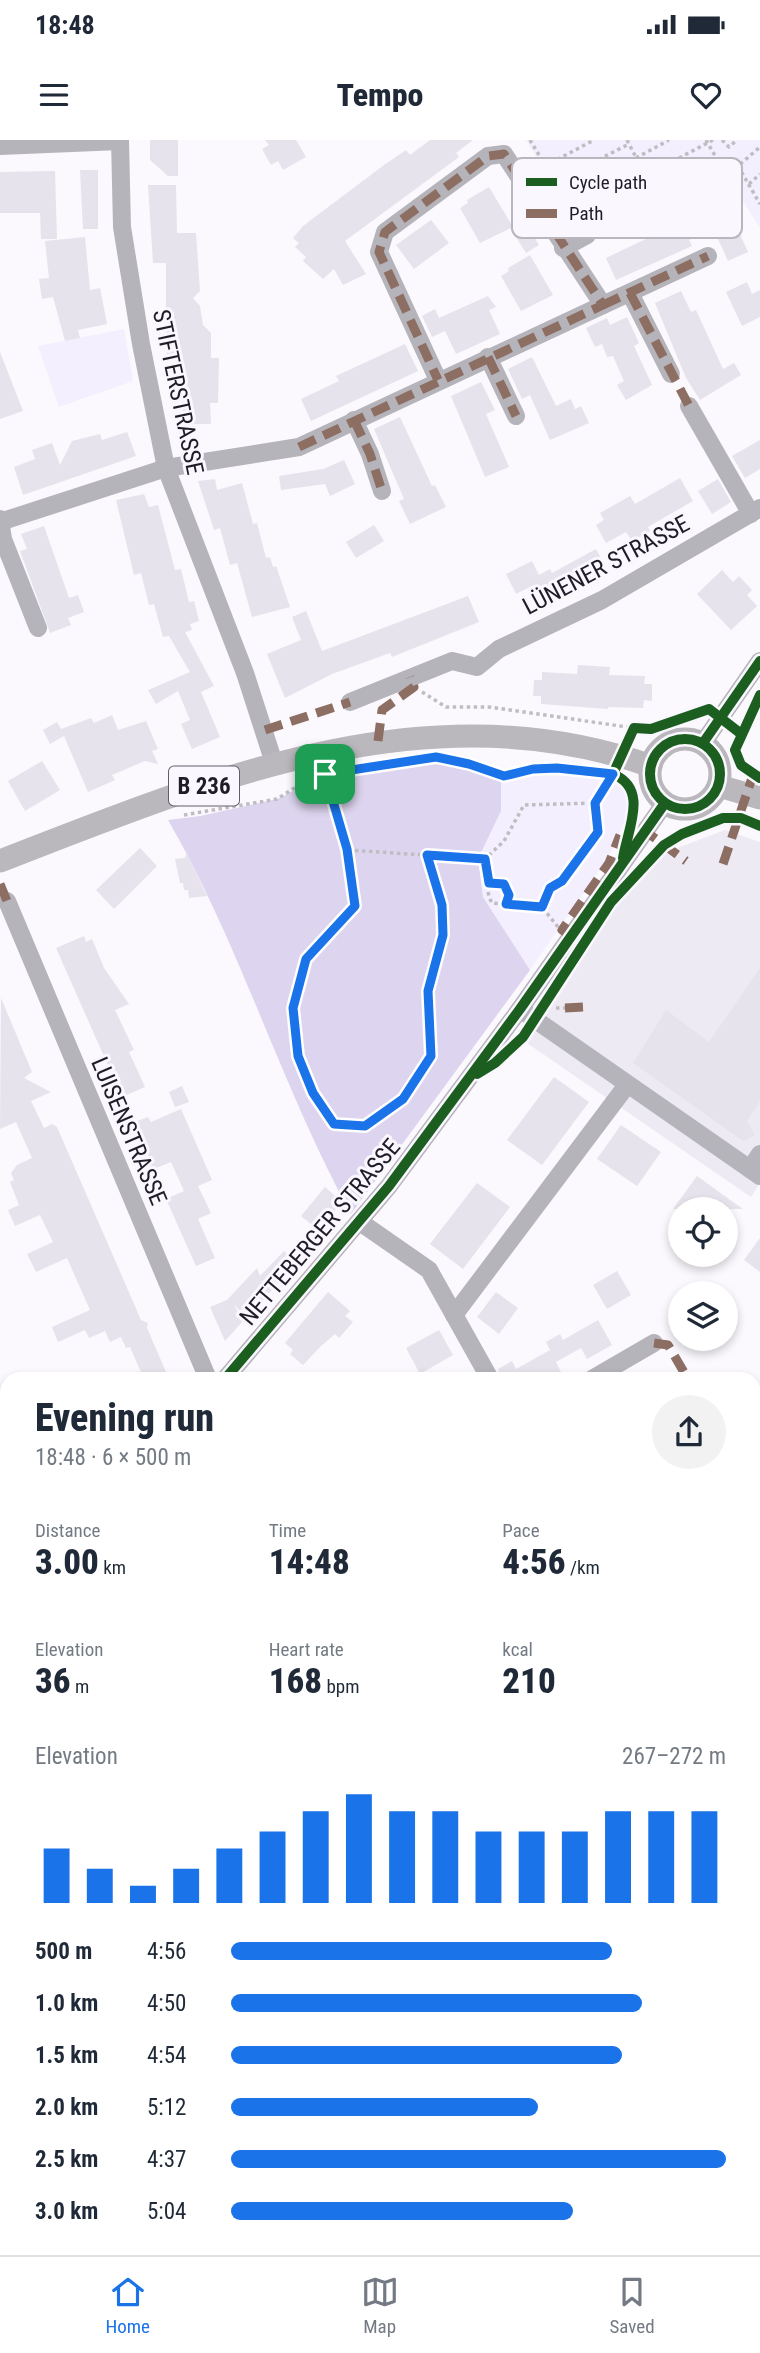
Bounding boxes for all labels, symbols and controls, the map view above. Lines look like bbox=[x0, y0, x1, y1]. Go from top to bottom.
text: 18:48 bbox=[35, 10, 95, 40]
icon: menu bbox=[35, 76, 73, 114]
text: Tempo bbox=[337, 76, 423, 114]
icon: heart bbox=[687, 76, 725, 114]
legend bbox=[512, 158, 742, 238]
text: Cycle path bbox=[569, 171, 647, 194]
text: Path bbox=[569, 202, 603, 225]
street label: STIFTERSTRASSE bbox=[147, 307, 209, 477]
street label: LÜNENER STRASSE bbox=[518, 509, 694, 621]
pin bbox=[295, 744, 355, 804]
icon: arrive bbox=[306, 755, 344, 793]
road number: B 236 bbox=[169, 766, 239, 806]
street label: LUISENSTRASSE bbox=[85, 1053, 173, 1209]
street label: NETTEBERGER STRASSE bbox=[234, 1133, 406, 1331]
map controls bbox=[668, 1197, 738, 1351]
button: locate bbox=[668, 1197, 738, 1267]
button: layers bbox=[668, 1281, 738, 1351]
button: share bbox=[652, 1395, 726, 1469]
text: Evening run bbox=[35, 1396, 214, 1440]
text: 18:48 · 6 × 500 m bbox=[35, 1444, 191, 1471]
text: Distance bbox=[35, 1519, 100, 1542]
text: Time bbox=[269, 1519, 306, 1542]
text: Pace bbox=[502, 1519, 540, 1542]
text: 3.00 bbox=[35, 1542, 99, 1583]
text: 14:48 bbox=[269, 1542, 350, 1583]
text: 4:56 bbox=[502, 1542, 566, 1583]
text: km bbox=[99, 1556, 126, 1579]
text: /km bbox=[566, 1556, 600, 1579]
text: Elevation bbox=[35, 1638, 103, 1661]
text: Heart rate bbox=[269, 1638, 344, 1661]
text: kcal bbox=[502, 1638, 533, 1661]
text: 36 bbox=[35, 1661, 71, 1702]
text: 168 bbox=[269, 1661, 322, 1702]
text: 210 bbox=[502, 1661, 556, 1702]
text: m bbox=[71, 1675, 89, 1698]
text: bpm bbox=[322, 1675, 359, 1698]
text: Elevation bbox=[35, 1743, 118, 1770]
text: 267–272 m bbox=[622, 1743, 726, 1770]
text: 500 m bbox=[35, 1938, 92, 1965]
text: 4:56 bbox=[147, 1938, 186, 1965]
text: 1.0 km bbox=[35, 1990, 98, 2017]
text: 4:50 bbox=[147, 1990, 186, 2017]
text: 1.5 km bbox=[35, 2042, 98, 2069]
text: 4:54 bbox=[147, 2042, 186, 2069]
text: 2.0 km bbox=[35, 2094, 98, 2121]
text: 5:12 bbox=[147, 2094, 186, 2121]
text: 2.5 km bbox=[35, 2146, 98, 2173]
text: 4:37 bbox=[147, 2146, 186, 2173]
text: 3.0 km bbox=[35, 2198, 98, 2225]
text: 5:04 bbox=[147, 2198, 186, 2225]
tab: Home bbox=[105, 2273, 150, 2338]
tab: Map bbox=[361, 2273, 399, 2338]
tab: Saved bbox=[609, 2273, 655, 2338]

